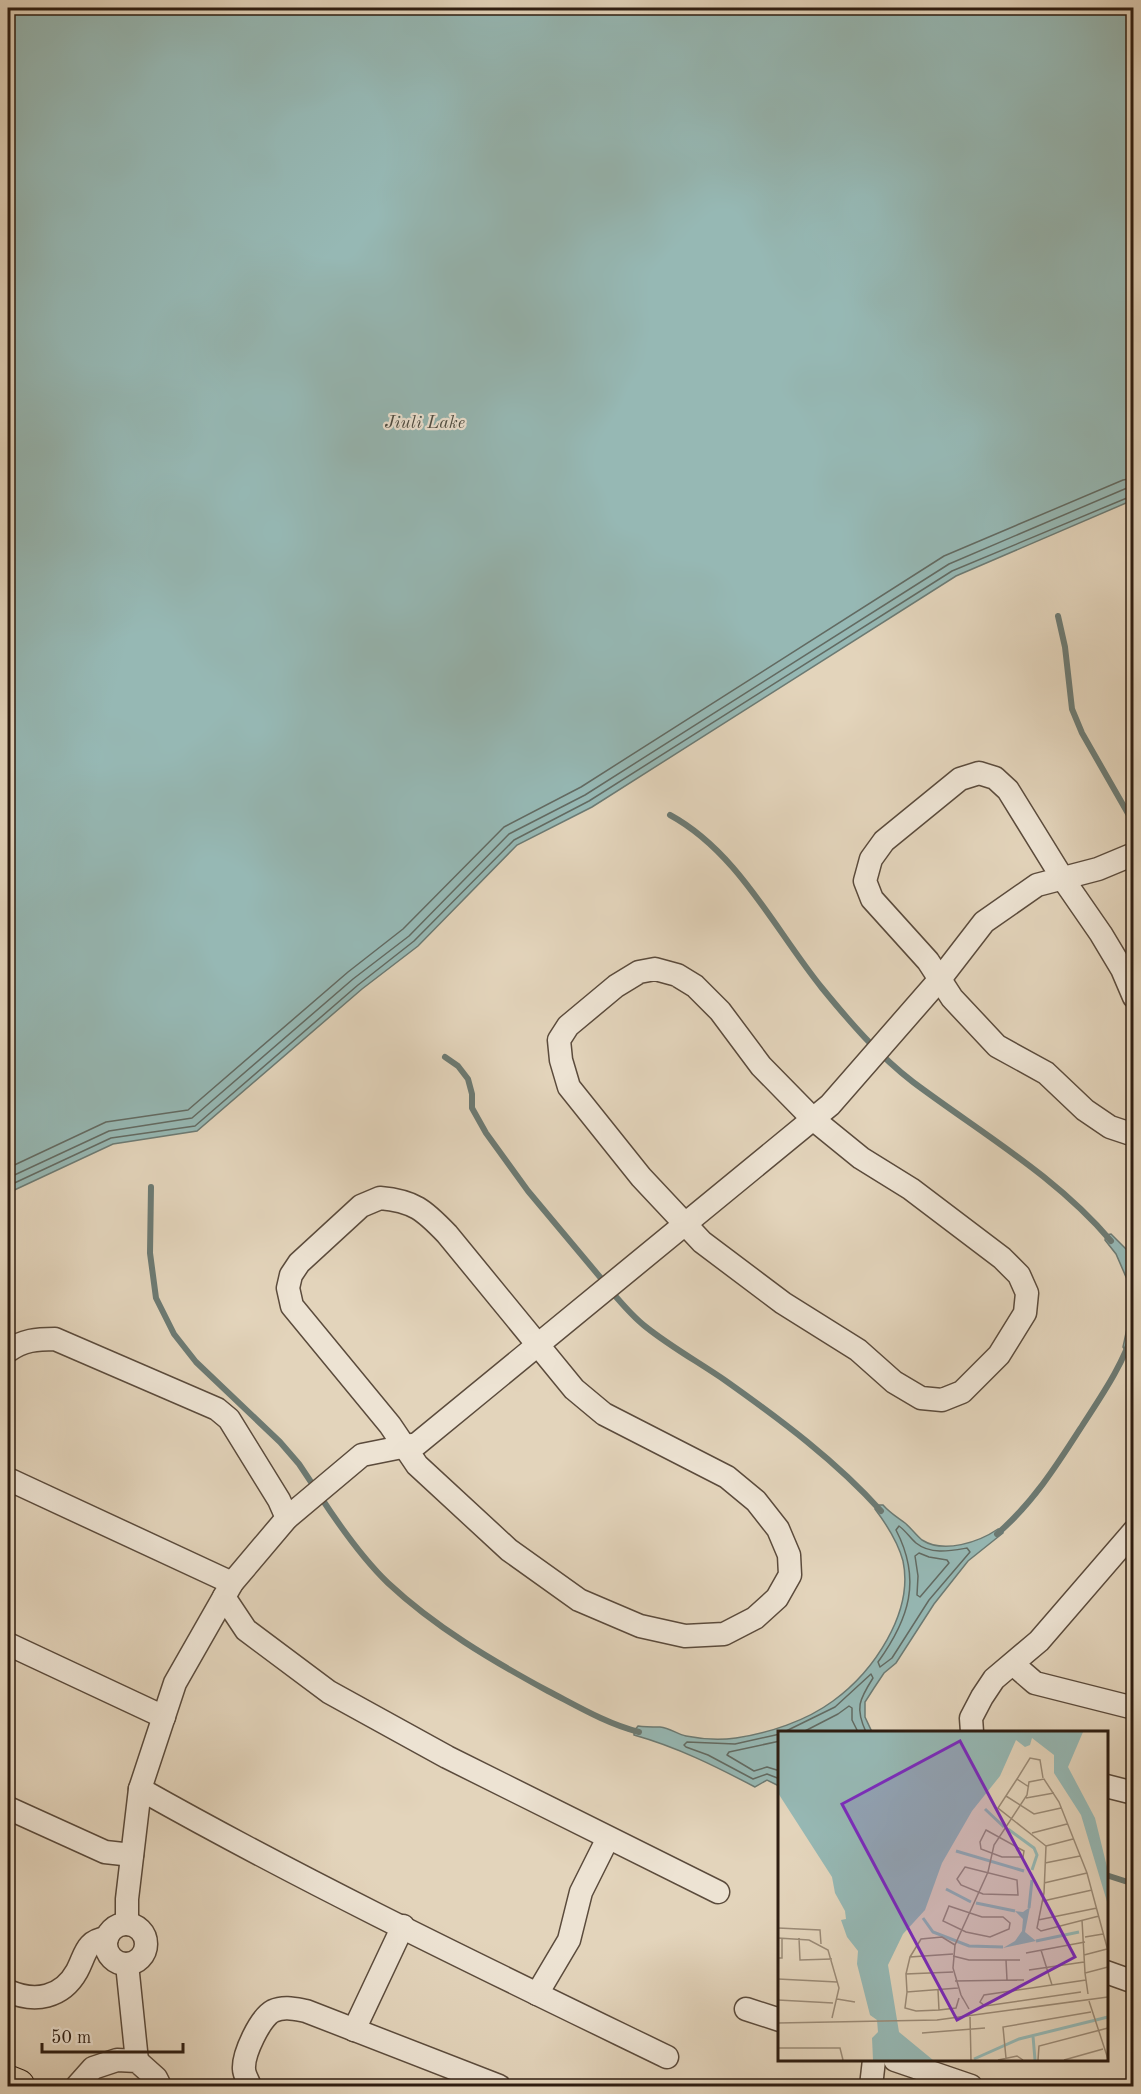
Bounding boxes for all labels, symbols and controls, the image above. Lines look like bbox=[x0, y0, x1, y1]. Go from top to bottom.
water label: Jiuli Lake bbox=[385, 414, 465, 432]
inset map bbox=[778, 1731, 1108, 2061]
scale bar bbox=[42, 2016, 183, 2054]
text: 50 m bbox=[51, 2029, 91, 2047]

